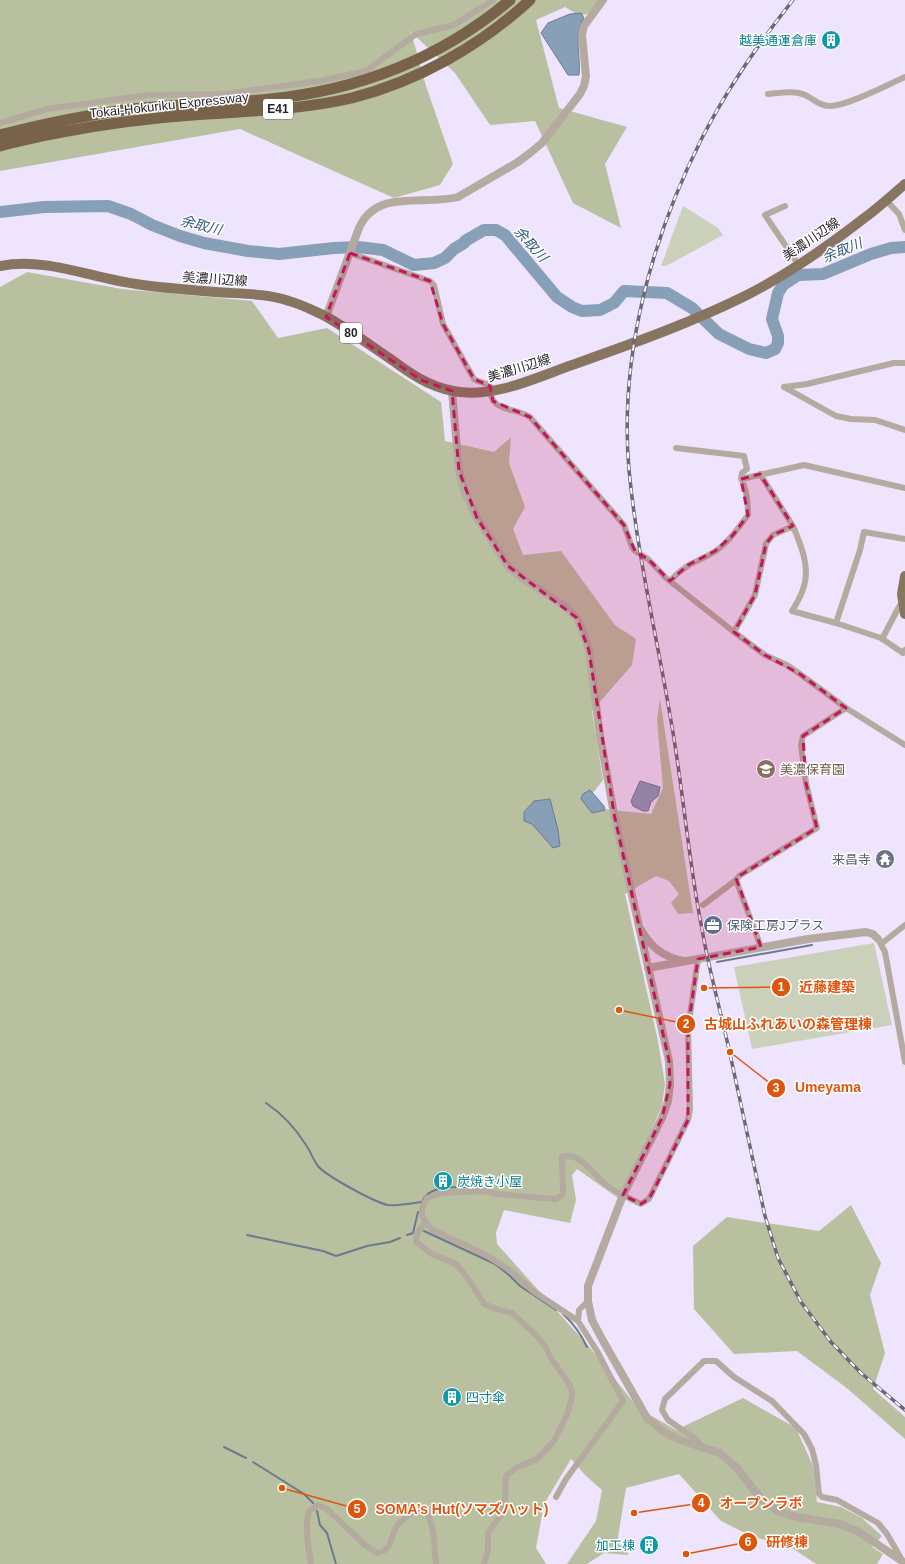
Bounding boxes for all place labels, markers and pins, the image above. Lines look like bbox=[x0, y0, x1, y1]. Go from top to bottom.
building icon: 越美通運倉庫 bbox=[820, 29, 842, 51]
place label: 越美通運倉庫 bbox=[739, 33, 817, 48]
school or university icon: 美濃保育園 bbox=[755, 758, 777, 780]
place label: 美濃保育園 bbox=[780, 762, 845, 777]
temple icon: 来昌寺 bbox=[874, 848, 896, 870]
place label: 来昌寺 bbox=[832, 852, 871, 867]
office icon: 保険工房Jプラス bbox=[702, 914, 724, 936]
place label: 保険工房Jプラス bbox=[727, 918, 824, 933]
callout: 近藤建築 bbox=[771, 974, 863, 1000]
callout: 古城山ふれあいの森管理棟 bbox=[676, 1011, 880, 1037]
callout: Umeyama bbox=[766, 1075, 869, 1101]
building icon: 炭焼き小屋 bbox=[432, 1170, 454, 1192]
place label: 炭焼き小屋 bbox=[457, 1174, 522, 1189]
building icon: 四寸傘 bbox=[441, 1386, 463, 1408]
place label: 四寸傘 bbox=[466, 1390, 505, 1405]
callout: オープンラボ bbox=[691, 1490, 811, 1516]
callout: SOMA’s Hut(ソマズハット) bbox=[347, 1496, 556, 1522]
callout: 研修棟 bbox=[738, 1529, 816, 1555]
building icon: 加工棟 bbox=[638, 1534, 660, 1556]
place label: 加工棟 bbox=[596, 1538, 635, 1553]

